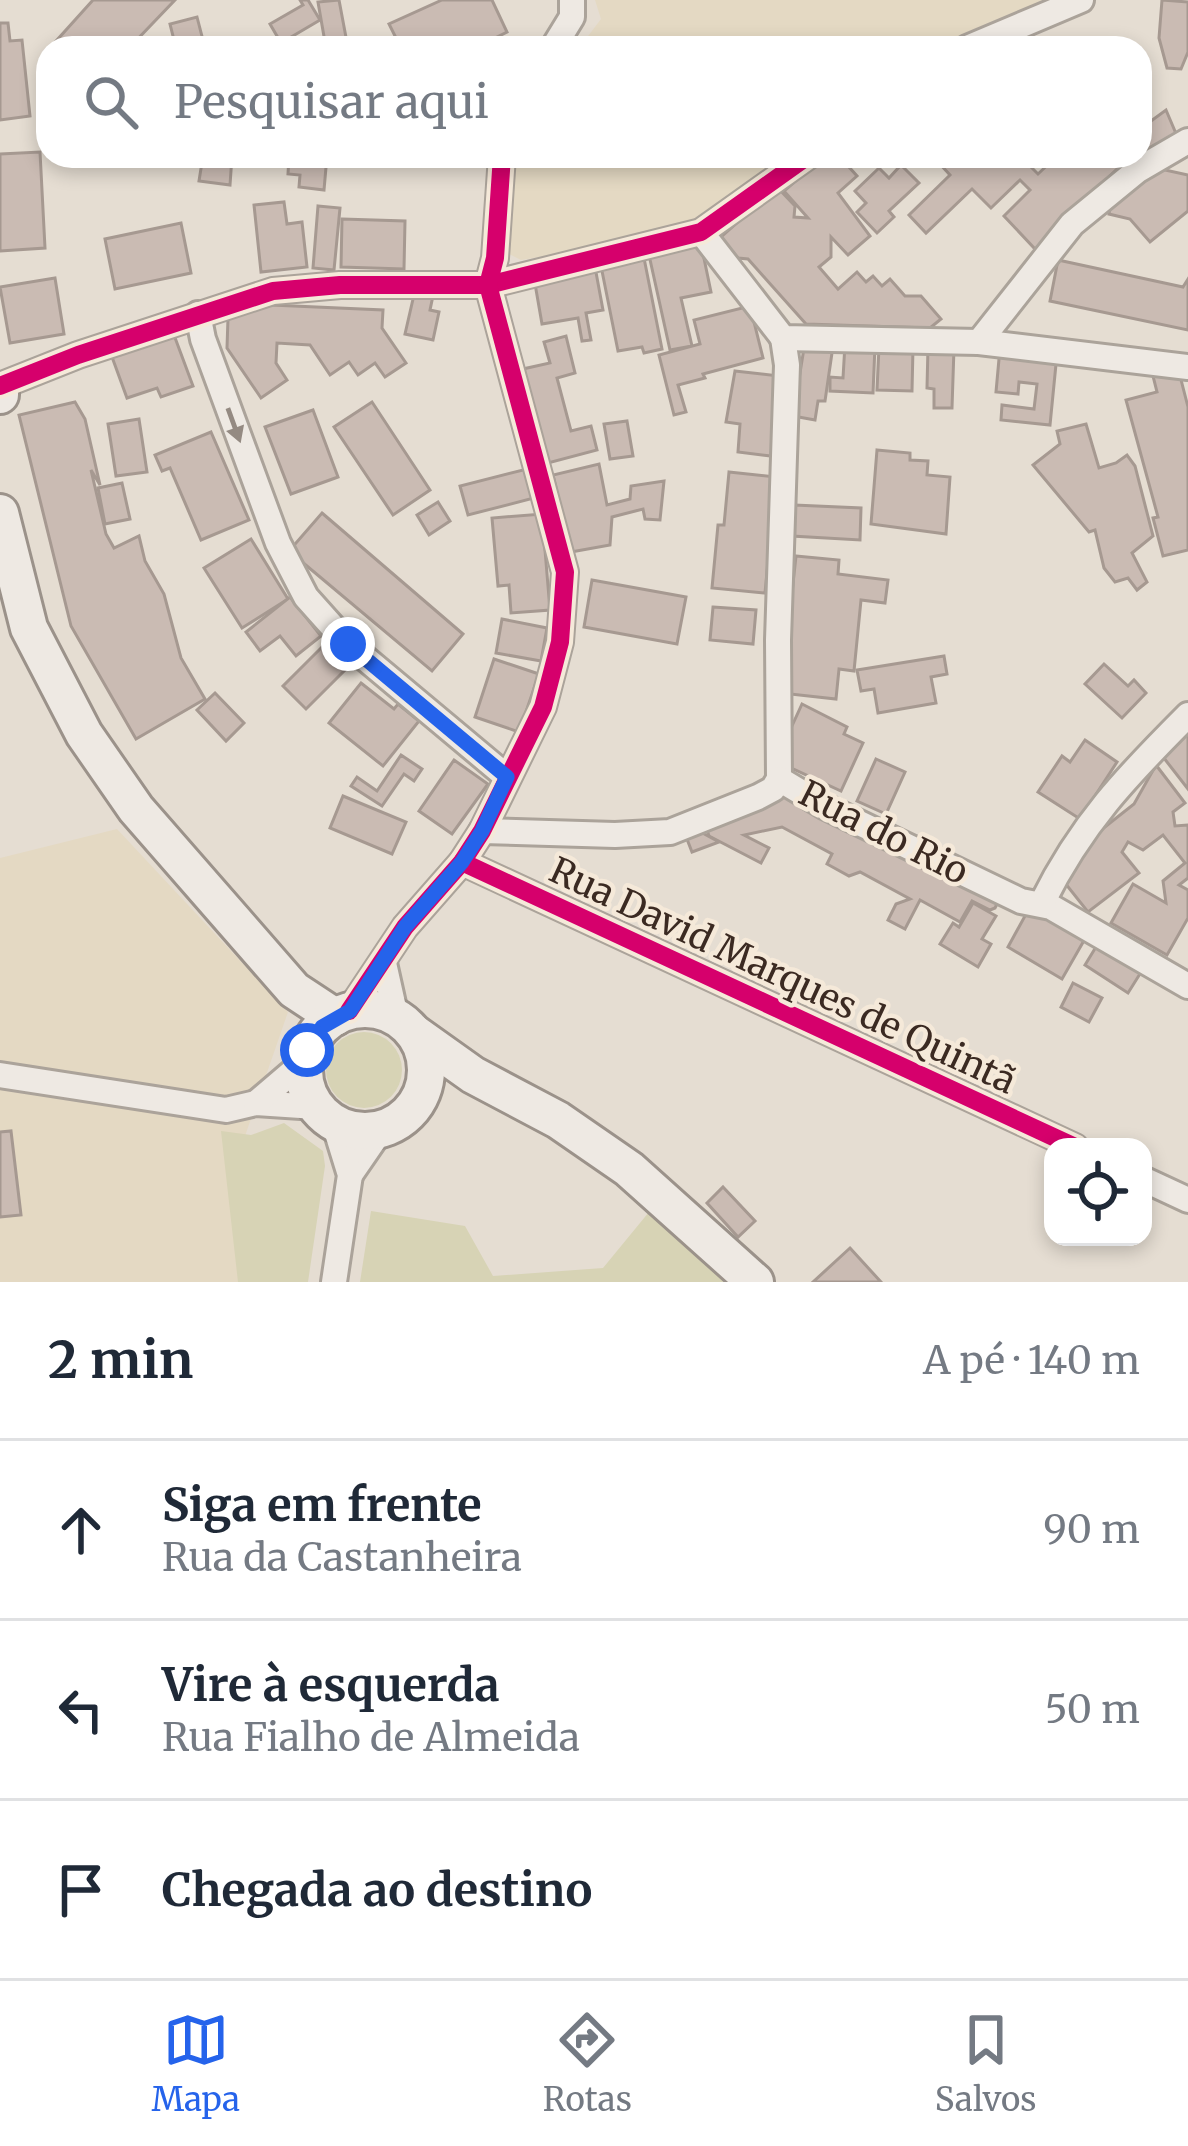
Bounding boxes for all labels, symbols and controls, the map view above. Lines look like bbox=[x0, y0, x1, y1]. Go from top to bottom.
search box bbox=[36, 36, 1152, 168]
icon: search bbox=[78, 69, 144, 135]
text: Pesquisar aqui bbox=[174, 74, 489, 130]
one-way arrow bbox=[226, 407, 245, 443]
route end bbox=[321, 617, 375, 671]
street label: Rua do Rio bbox=[792, 771, 976, 894]
street label: Rua David Marques de Quintã bbox=[543, 847, 1023, 1103]
route start bbox=[280, 1023, 334, 1077]
map controls bbox=[1044, 1138, 1152, 1246]
button: locate bbox=[1044, 1138, 1152, 1246]
text: 2 min bbox=[48, 1328, 193, 1392]
text: A pé · 140 m bbox=[923, 1336, 1140, 1385]
text: Siga em frente bbox=[162, 1477, 482, 1533]
icon: ahead bbox=[48, 1497, 114, 1563]
text: 90 m bbox=[1043, 1505, 1140, 1554]
text: Rua da Castanheira bbox=[162, 1533, 522, 1582]
text: Vire à esquerda bbox=[162, 1657, 500, 1713]
icon: left bbox=[48, 1677, 114, 1743]
text: 50 m bbox=[1045, 1685, 1140, 1734]
text: Rua Fialho de Almeida bbox=[162, 1713, 580, 1762]
icon: arrive bbox=[48, 1857, 114, 1923]
text: Chegada ao destino bbox=[162, 1862, 592, 1918]
tab: Mapa bbox=[151, 2007, 240, 2120]
tab: Rotas bbox=[543, 2007, 632, 2120]
tab: Salvos bbox=[935, 2007, 1037, 2120]

